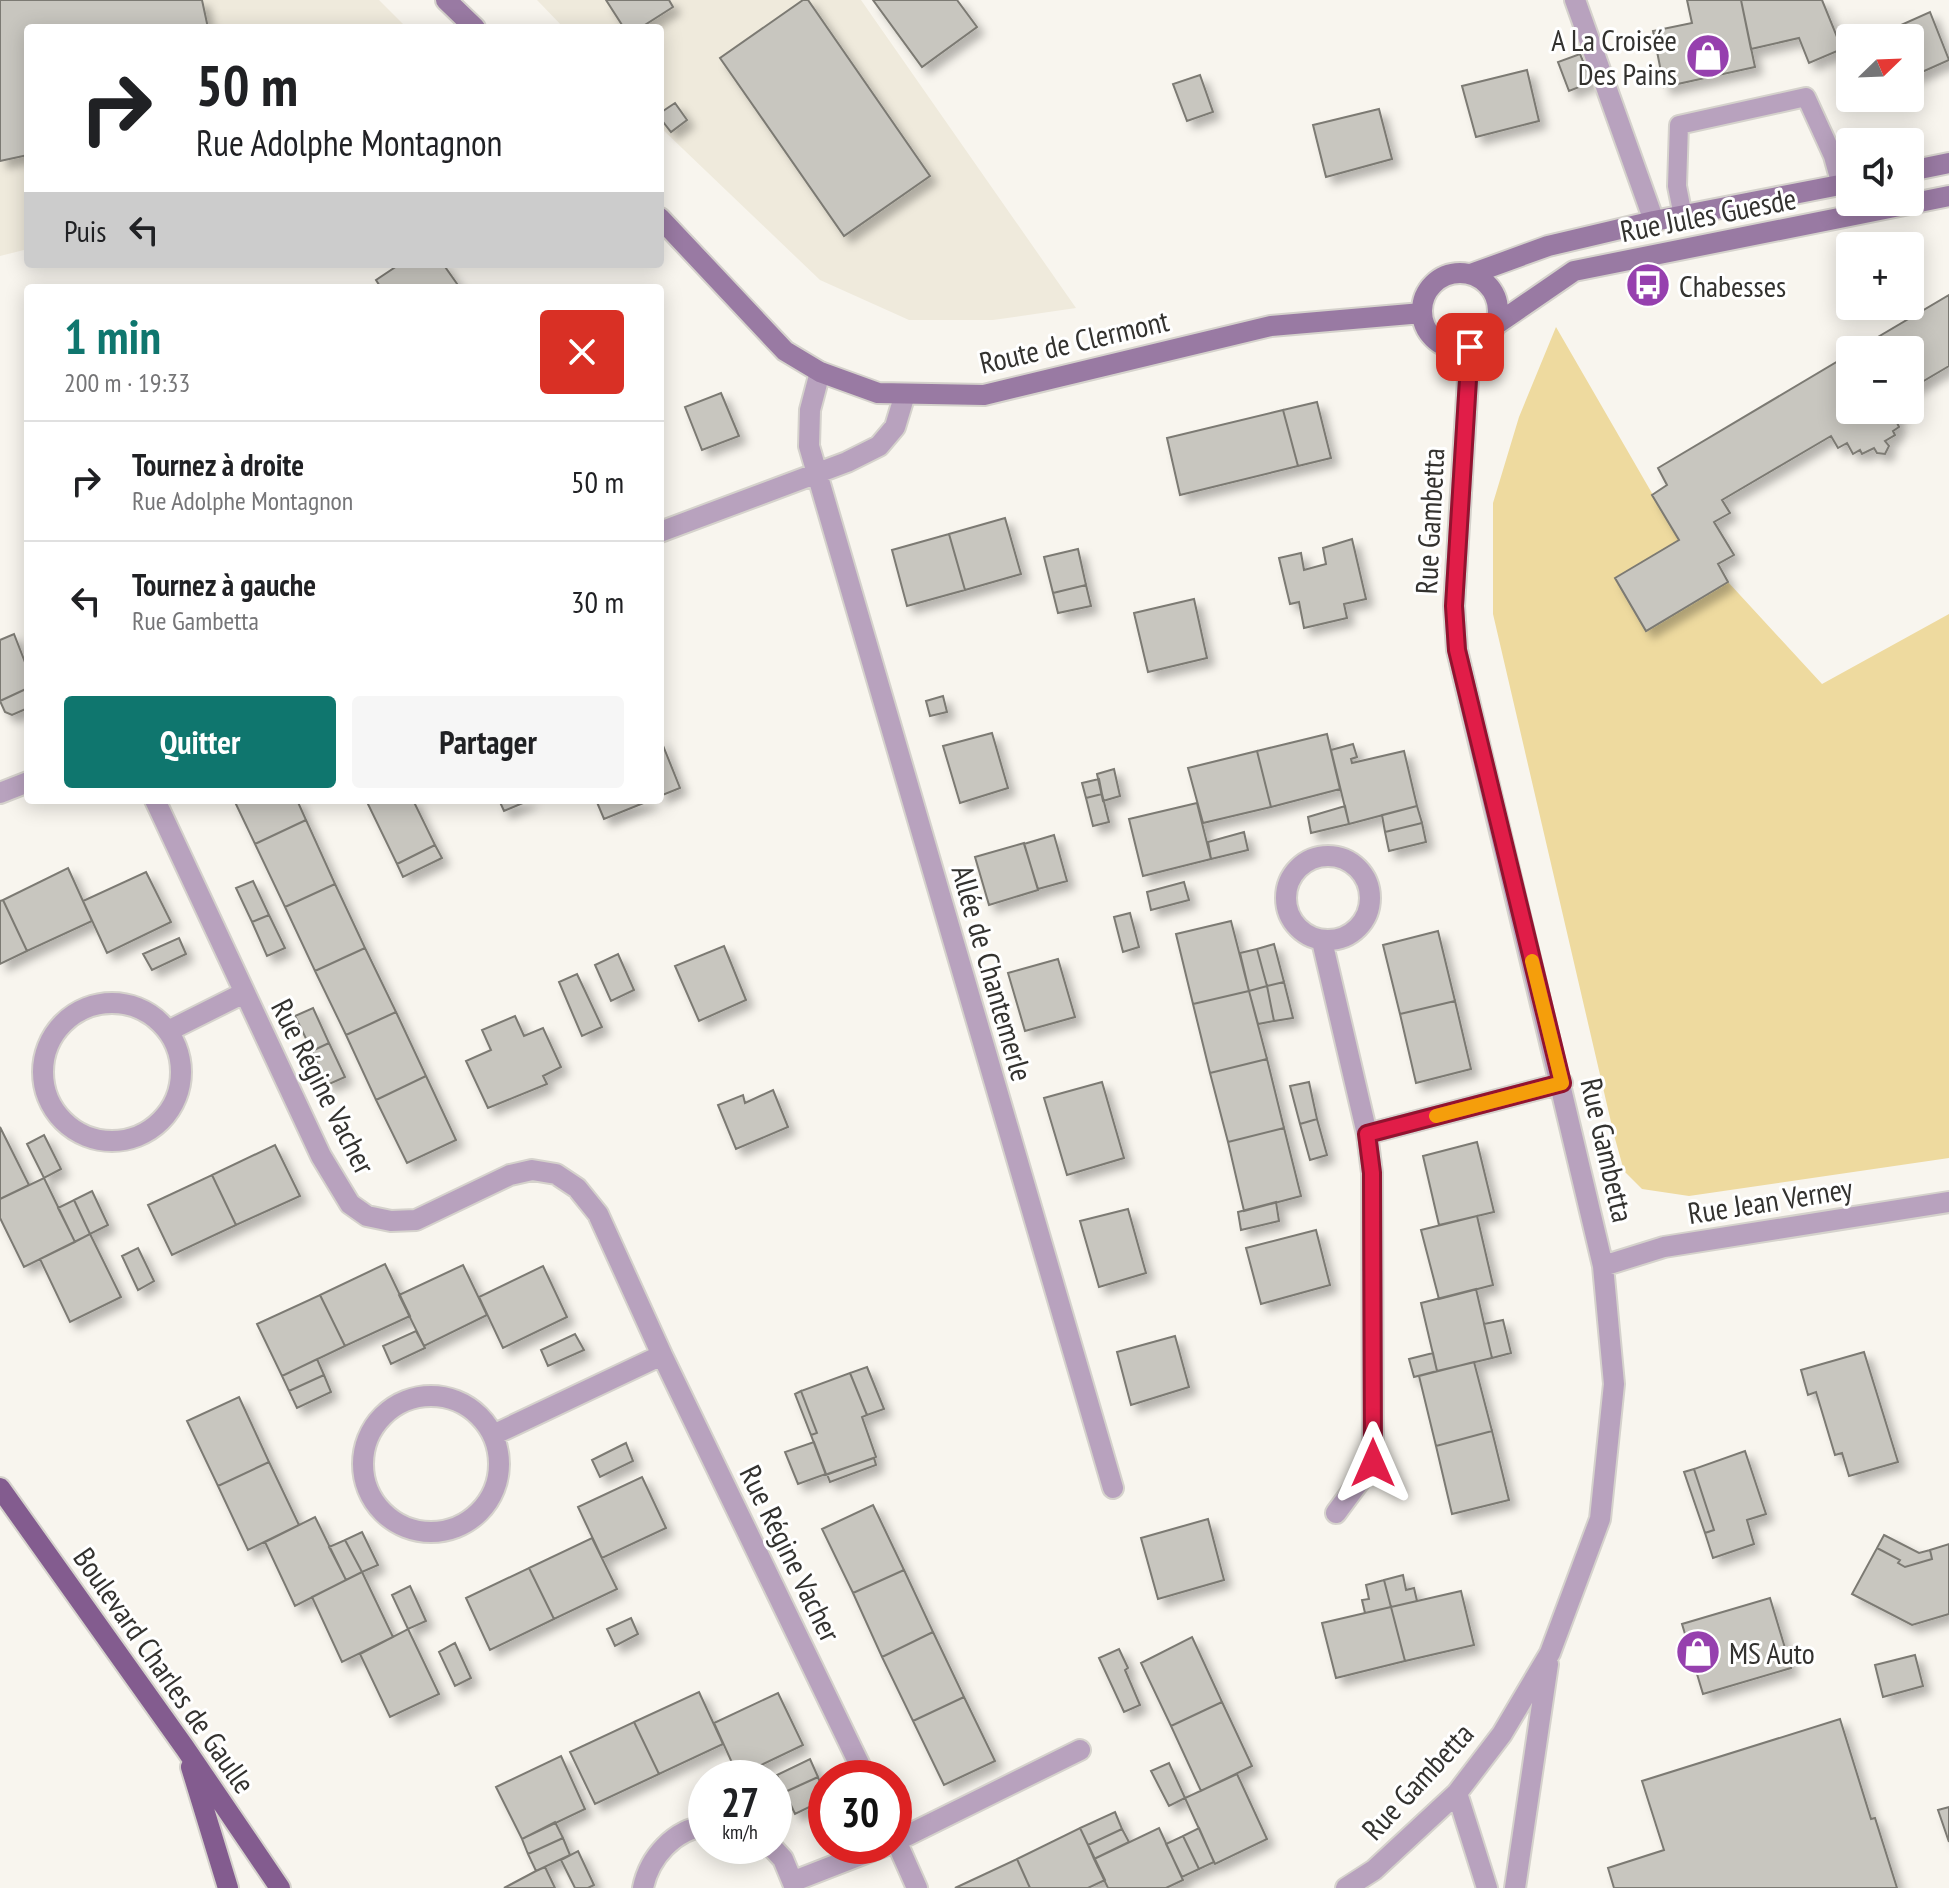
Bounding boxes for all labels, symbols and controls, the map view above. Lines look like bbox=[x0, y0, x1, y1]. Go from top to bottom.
place label: A La Croisée Des Pains bbox=[1551, 20, 1677, 93]
north arrow bbox=[1836, 24, 1924, 112]
map controls bbox=[1836, 24, 1924, 424]
shop icon: A La Croisée Des Pains bbox=[1684, 32, 1732, 80]
text: 50 m bbox=[196, 49, 298, 121]
icon: right bbox=[64, 56, 168, 160]
text: Rue Adolphe Montagnon bbox=[196, 119, 502, 166]
button: sound bbox=[1836, 128, 1924, 216]
street label: Rue Jules Guesde bbox=[1617, 178, 1799, 250]
icon: left bbox=[122, 208, 166, 252]
text: Puis bbox=[64, 211, 106, 250]
button: + bbox=[1836, 232, 1924, 320]
bus stop icon: Chabesses bbox=[1624, 261, 1672, 309]
place label: Chabesses bbox=[1679, 266, 1786, 305]
street label: Route de Clermont bbox=[976, 300, 1173, 382]
text: 1 min bbox=[64, 305, 161, 367]
button: close bbox=[540, 310, 624, 394]
pin bbox=[1436, 313, 1504, 381]
icon: arrive bbox=[1448, 325, 1492, 369]
button: − bbox=[1836, 336, 1924, 424]
text: 200 m · 19:33 bbox=[64, 366, 190, 399]
text: Tournez à droite bbox=[132, 445, 304, 484]
street label: Rue Gambetta bbox=[1406, 447, 1452, 595]
icon: right bbox=[64, 459, 108, 503]
text: 50 m bbox=[571, 462, 624, 501]
text: Rue Adolphe Montagnon bbox=[132, 484, 353, 517]
text: Tournez à gauche bbox=[132, 565, 316, 604]
icon: left bbox=[64, 579, 108, 623]
text: 30 m bbox=[571, 582, 624, 621]
text: Rue Gambetta bbox=[132, 604, 259, 637]
button: Quitter bbox=[64, 696, 336, 788]
button: Partager bbox=[352, 696, 624, 788]
street label: Allée de Chantemerle bbox=[944, 861, 1042, 1085]
street label: Rue Régine Vacher bbox=[263, 992, 385, 1181]
street label: Rue Gambetta bbox=[1573, 1074, 1643, 1226]
street label: Rue Jean Verney bbox=[1685, 1168, 1856, 1232]
position arrow bbox=[1331, 1421, 1415, 1505]
street label: Rue Régine Vacher bbox=[732, 1458, 851, 1648]
street label: Boulevard Charles de Gaulle bbox=[66, 1540, 264, 1800]
shop icon: MS Auto bbox=[1674, 1628, 1722, 1676]
place label: MS Auto bbox=[1729, 1633, 1815, 1672]
street label: Rue Gambetta bbox=[1353, 1714, 1481, 1848]
speed limit sign: 30 bbox=[808, 1760, 912, 1864]
text: 27 bbox=[721, 1776, 759, 1828]
text: km/h bbox=[722, 1819, 758, 1845]

